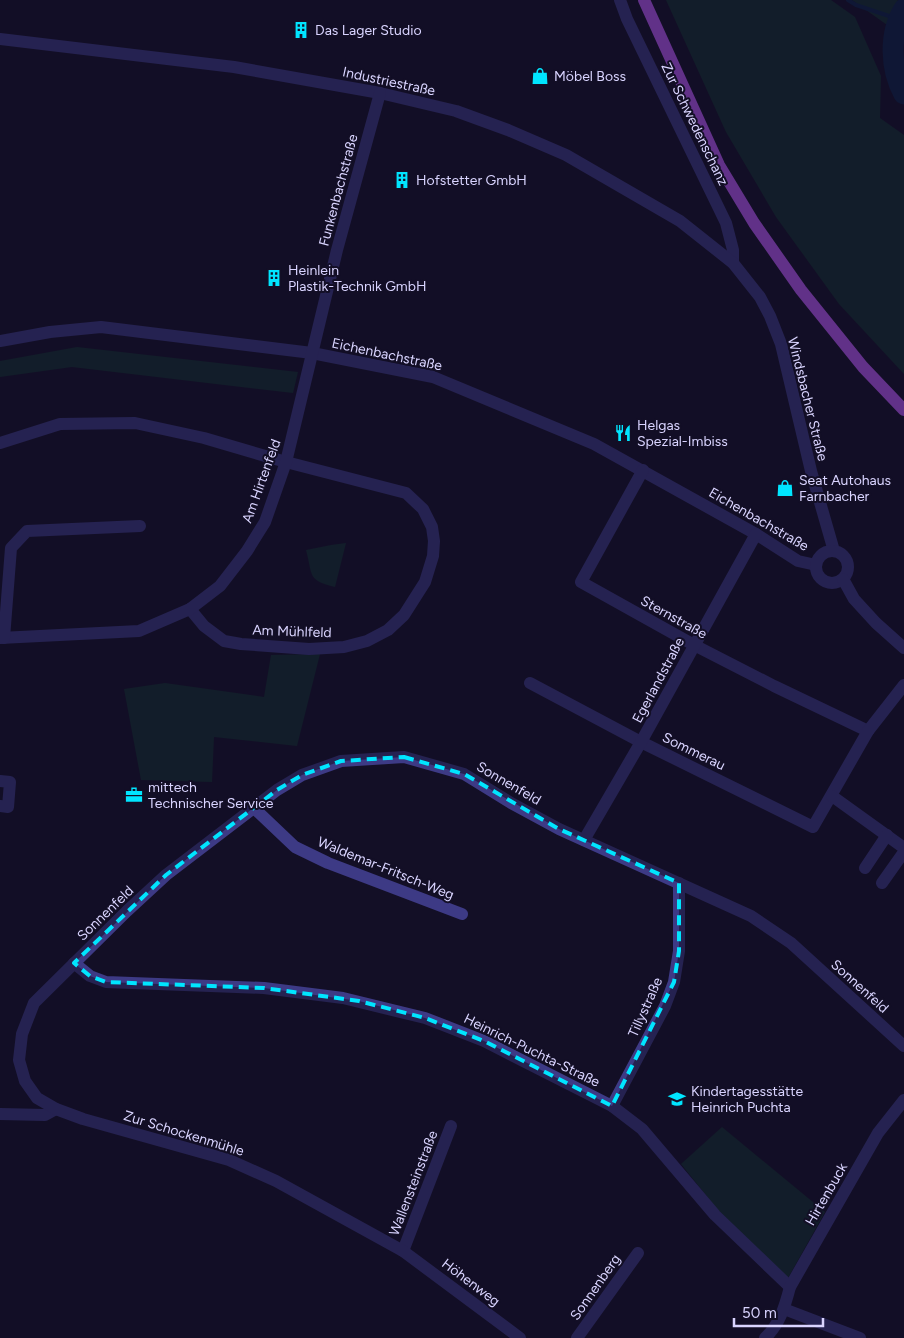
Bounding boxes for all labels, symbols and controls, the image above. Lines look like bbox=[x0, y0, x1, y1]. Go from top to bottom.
building icon: Das Lager Studio bbox=[291, 20, 311, 40]
place label: Das Lager Studio bbox=[315, 22, 422, 39]
street label: Zur Schwedenschanz bbox=[657, 60, 732, 189]
street label: Industriestraße bbox=[341, 63, 437, 100]
shop icon: Möbel Boss bbox=[530, 66, 550, 86]
place label: Möbel Boss bbox=[554, 68, 626, 85]
street label: Funkenbachstraße bbox=[315, 132, 362, 248]
building icon: Hofstetter GmbH bbox=[392, 170, 412, 190]
place label: Hofstetter GmbH bbox=[416, 172, 527, 189]
place label: Heinlein Plastik-Technik GmbH bbox=[288, 262, 427, 295]
building icon: Heinlein Plastik-Technik GmbH bbox=[264, 268, 284, 288]
street label: Eichenbachstraße bbox=[330, 334, 444, 375]
street label: Windsbacher Straße bbox=[784, 335, 831, 463]
place label: Helgas Spezial-Imbiss bbox=[637, 417, 728, 450]
restaurant icon: Helgas Spezial-Imbiss bbox=[613, 423, 633, 443]
street label: Am Hirtenfeld bbox=[238, 437, 285, 525]
place label: Seat Autohaus Farnbacher bbox=[799, 472, 891, 505]
shop icon: Seat Autohaus Farnbacher bbox=[775, 478, 795, 498]
street label: Eichenbachstraße bbox=[706, 484, 812, 555]
street label: Sternstraße bbox=[638, 592, 710, 643]
street label: Am Mühlfeld bbox=[252, 622, 332, 641]
street label: Egerlandstraße bbox=[629, 634, 688, 726]
street label: Sommerau bbox=[660, 729, 728, 774]
street label: Sonnenfeld bbox=[473, 758, 544, 809]
place label: mittech Technischer Service bbox=[148, 779, 274, 812]
office icon: mittech Technischer Service bbox=[124, 785, 144, 805]
street label: Waldemar-Fritsch-Weg bbox=[315, 833, 457, 904]
street label: Sonnenfeld bbox=[74, 882, 137, 944]
street label: Sonnenfeld bbox=[827, 956, 892, 1017]
street label: Tillystraße bbox=[625, 974, 666, 1040]
street label: Heinrich-Puchta-Straße bbox=[461, 1010, 603, 1091]
place label: Kindertagesstätte Heinrich Puchta bbox=[691, 1083, 803, 1116]
school or university icon: Kindertagesstätte Heinrich Puchta bbox=[667, 1089, 687, 1109]
street label: Zur Schockenmühle bbox=[122, 1107, 246, 1160]
street label: Wallensteinstraße bbox=[386, 1128, 441, 1238]
street label: Hirtenbuck bbox=[802, 1160, 851, 1229]
street label: Sonnenberg bbox=[566, 1251, 624, 1324]
street label: Höhenweg bbox=[438, 1255, 503, 1310]
scale bar bbox=[734, 1296, 823, 1328]
text: 50 m bbox=[742, 1304, 777, 1322]

